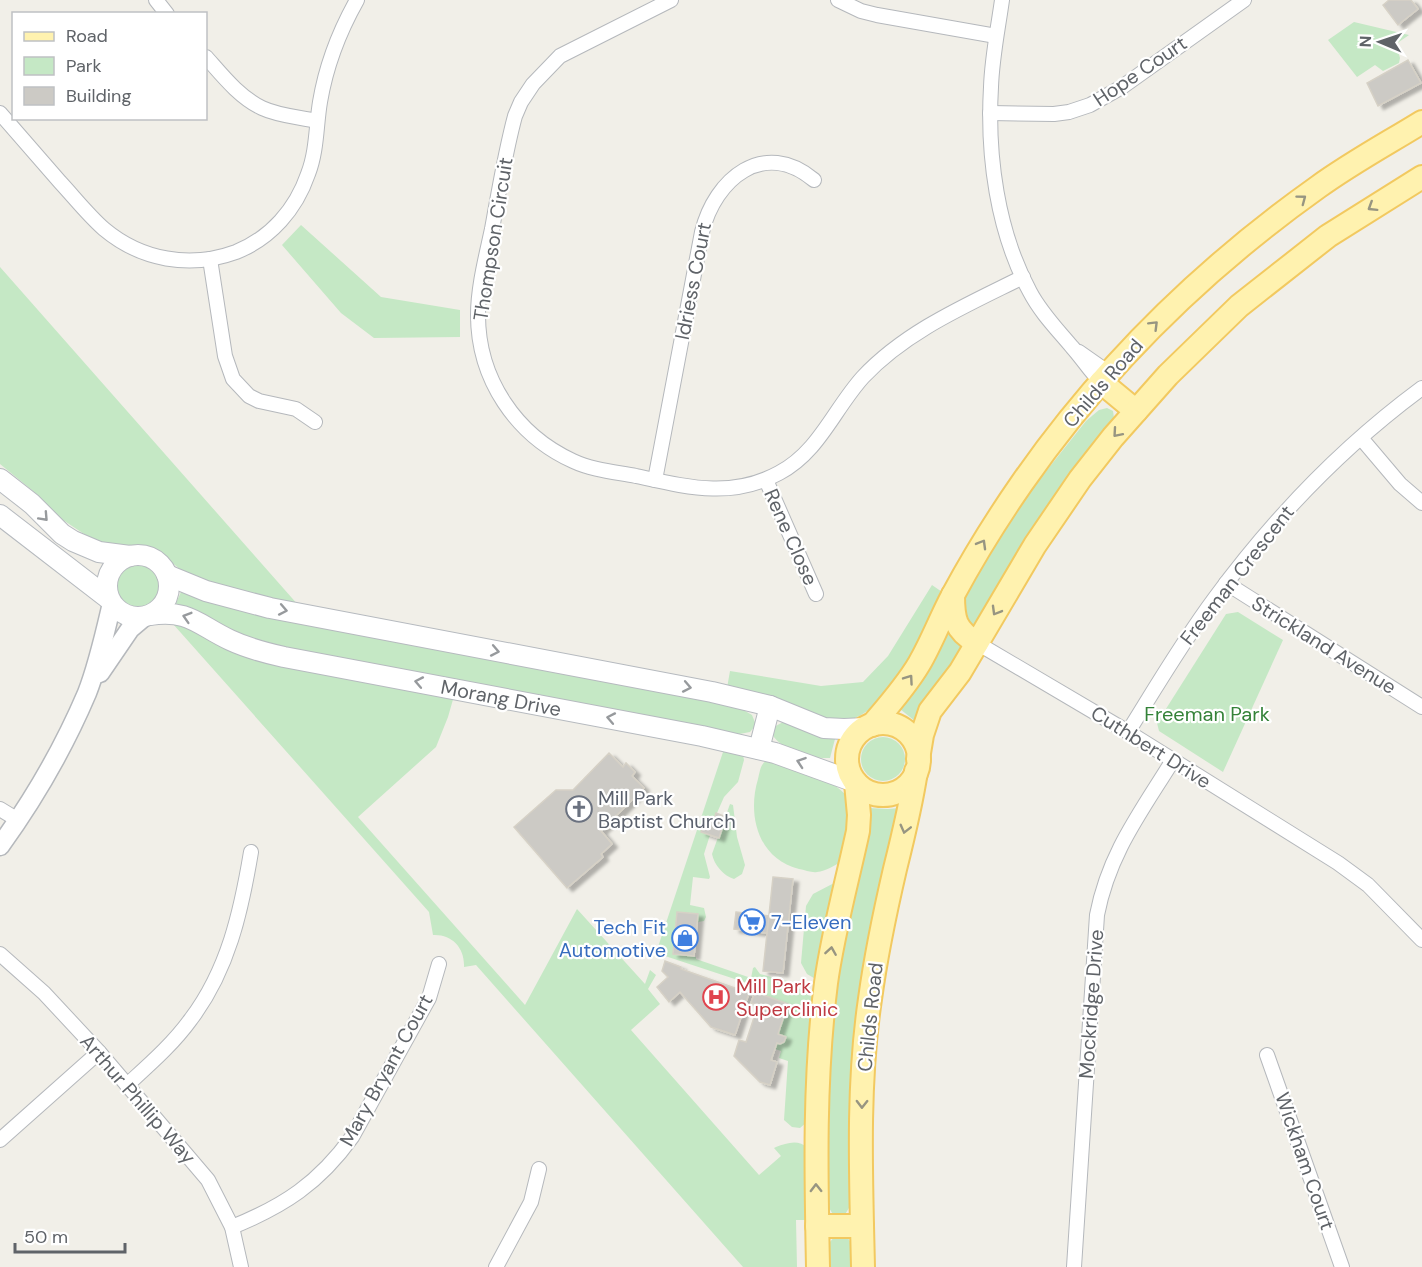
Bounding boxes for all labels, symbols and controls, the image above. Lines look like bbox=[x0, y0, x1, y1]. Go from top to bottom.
legend bbox=[12, 12, 207, 120]
north arrow bbox=[1350, 12, 1410, 72]
text: Road bbox=[66, 24, 108, 48]
street label: Hope Court bbox=[1088, 30, 1192, 112]
text: N bbox=[1355, 35, 1376, 48]
text: Park bbox=[66, 54, 102, 78]
text: Building bbox=[66, 84, 131, 108]
street label: Thompson Circuit bbox=[467, 155, 519, 323]
one-way arrow bbox=[1296, 195, 1307, 206]
one-way arrow bbox=[1368, 200, 1379, 211]
street label: Idriess Court bbox=[669, 220, 717, 342]
one-way arrow bbox=[1147, 321, 1158, 332]
street label: Childs Road bbox=[1057, 333, 1149, 433]
one-way arrow bbox=[1113, 426, 1124, 437]
street label: Rene Close bbox=[758, 485, 824, 589]
street label: Freeman Crescent bbox=[1174, 500, 1300, 650]
one-way arrow bbox=[37, 510, 48, 521]
one-way arrow bbox=[975, 540, 987, 550]
street label: Strickland Avenue bbox=[1247, 590, 1401, 700]
one-way arrow bbox=[278, 603, 288, 616]
one-way arrow bbox=[992, 605, 1003, 615]
one-way arrow bbox=[182, 612, 193, 624]
one-way arrow bbox=[490, 644, 500, 657]
street label: Morang Drive bbox=[439, 674, 563, 722]
one-way arrow bbox=[902, 675, 913, 686]
one-way arrow bbox=[414, 676, 424, 689]
one-way arrow bbox=[682, 680, 692, 693]
street label: Cuthbert Drive bbox=[1086, 700, 1216, 794]
park label: Freeman Park bbox=[1144, 701, 1270, 727]
one-way arrow bbox=[606, 712, 616, 725]
one-way arrow bbox=[796, 756, 807, 769]
place label: Mill Park Baptist Church bbox=[598, 785, 736, 834]
church icon: Mill Park Baptist Church bbox=[564, 794, 594, 824]
one-way arrow bbox=[900, 824, 913, 834]
supermarket icon: 7-Eleven bbox=[737, 907, 767, 937]
place label: 7-Eleven bbox=[771, 909, 851, 935]
place label: Tech Fit Automotive bbox=[559, 914, 666, 963]
shop icon: Tech Fit Automotive bbox=[670, 923, 700, 953]
street label: Mockridge Drive bbox=[1073, 928, 1109, 1080]
one-way arrow bbox=[825, 947, 837, 956]
street label: Childs Road bbox=[851, 961, 889, 1073]
place label: Mill Park Superclinic bbox=[736, 973, 838, 1022]
hospital icon: Mill Park Superclinic bbox=[701, 982, 731, 1012]
street label: Mary Bryant Court bbox=[333, 989, 439, 1151]
street label: Arthur Phillip Way bbox=[74, 1029, 202, 1169]
street label: Wickham Court bbox=[1269, 1089, 1341, 1234]
one-way arrow bbox=[856, 1099, 868, 1108]
one-way arrow bbox=[810, 1183, 822, 1192]
scale bar bbox=[15, 1216, 124, 1254]
text: 50 m bbox=[24, 1225, 68, 1249]

